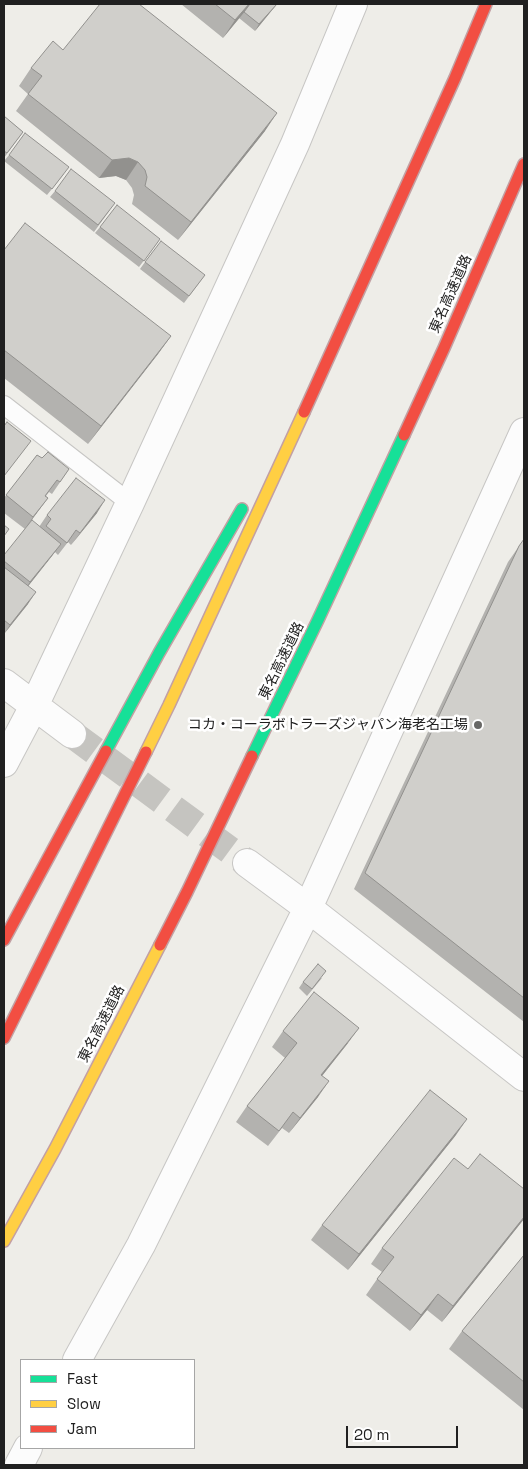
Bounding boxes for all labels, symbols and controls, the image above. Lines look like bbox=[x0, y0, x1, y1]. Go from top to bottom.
street label: 東名高速道路 bbox=[426, 252, 476, 336]
street label: 東名高速道路 bbox=[256, 620, 308, 702]
place label: コカ・コーラボトラーズジャパン海老名工場 bbox=[188, 717, 468, 733]
marker: コカ・コーラボトラーズジャパン海老名工場 bbox=[472, 719, 484, 731]
street label: 東名高速道路 bbox=[75, 983, 129, 1065]
legend bbox=[20, 1359, 195, 1449]
text: Fast bbox=[67, 1369, 98, 1388]
text: Slow bbox=[67, 1394, 101, 1413]
scale bar bbox=[348, 1416, 460, 1448]
text: Jam bbox=[67, 1419, 97, 1438]
text: 20 m bbox=[354, 1425, 389, 1444]

